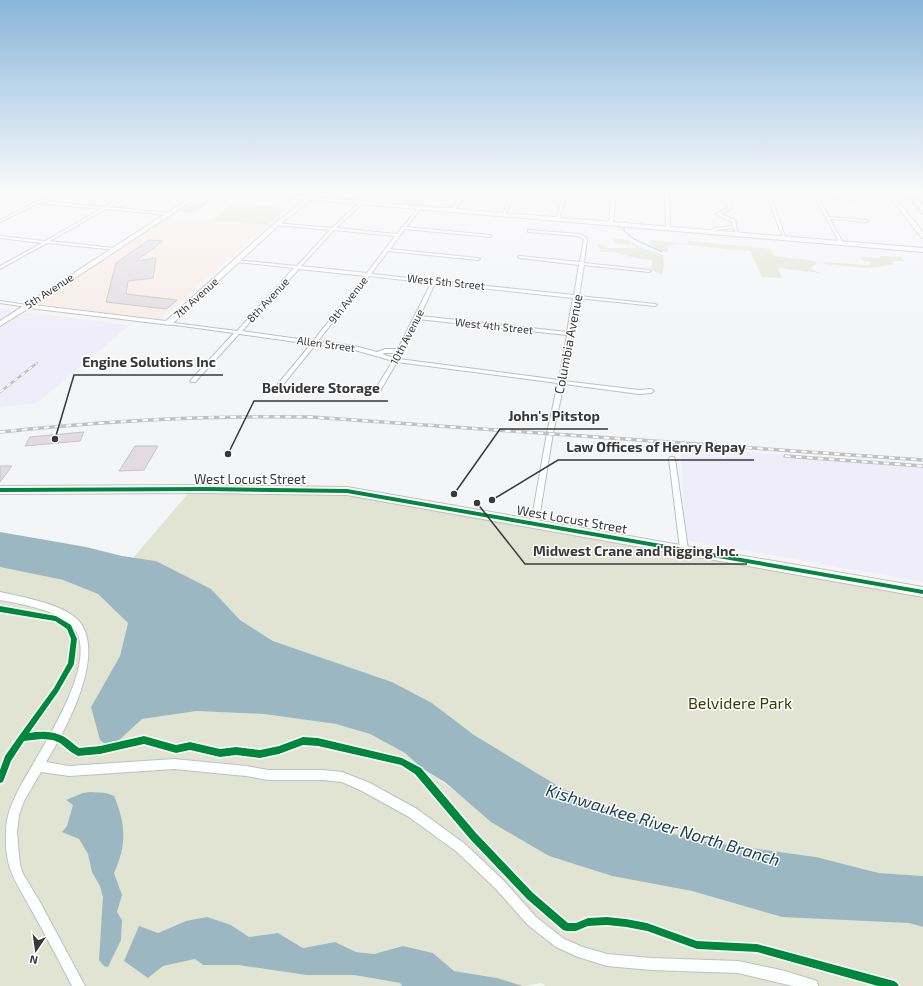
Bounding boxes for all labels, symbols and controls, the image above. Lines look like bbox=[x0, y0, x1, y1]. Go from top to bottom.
street label: 5th Avenue bbox=[22, 270, 76, 311]
street label: West 5th Street bbox=[407, 271, 485, 292]
street label: 7th Avenue bbox=[171, 274, 221, 321]
street label: 9th Avenue bbox=[325, 274, 370, 326]
street label: 8th Avenue bbox=[244, 275, 292, 325]
street label: Columbia Avenue bbox=[550, 293, 586, 395]
street label: 10th Avenue bbox=[387, 307, 426, 367]
street label: West 4th Street bbox=[454, 315, 534, 336]
street label: Allen Street bbox=[296, 333, 356, 354]
callout: Engine Solutions Inc bbox=[74, 349, 223, 375]
text: Engine Solutions Inc bbox=[82, 353, 216, 370]
callout: Belvidere Storage bbox=[254, 375, 388, 401]
text: Belvidere Storage bbox=[262, 379, 380, 396]
callout: John's Pitstop bbox=[500, 403, 608, 429]
text: John's Pitstop bbox=[508, 407, 600, 424]
callout: Law Offices of Henry Repay bbox=[558, 434, 754, 460]
text: Law Offices of Henry Repay bbox=[566, 438, 746, 455]
street label: West Locust Street bbox=[194, 471, 306, 487]
street label: West Locust Street bbox=[516, 501, 629, 537]
callout: Midwest Crane and Rigging Inc. bbox=[525, 538, 747, 564]
text: Midwest Crane and Rigging Inc. bbox=[533, 542, 739, 559]
park label: Belvidere Park bbox=[688, 693, 792, 712]
water label: Kishwaukee River North Branch bbox=[544, 779, 783, 869]
north arrow bbox=[16, 930, 56, 970]
text: N bbox=[28, 953, 39, 967]

